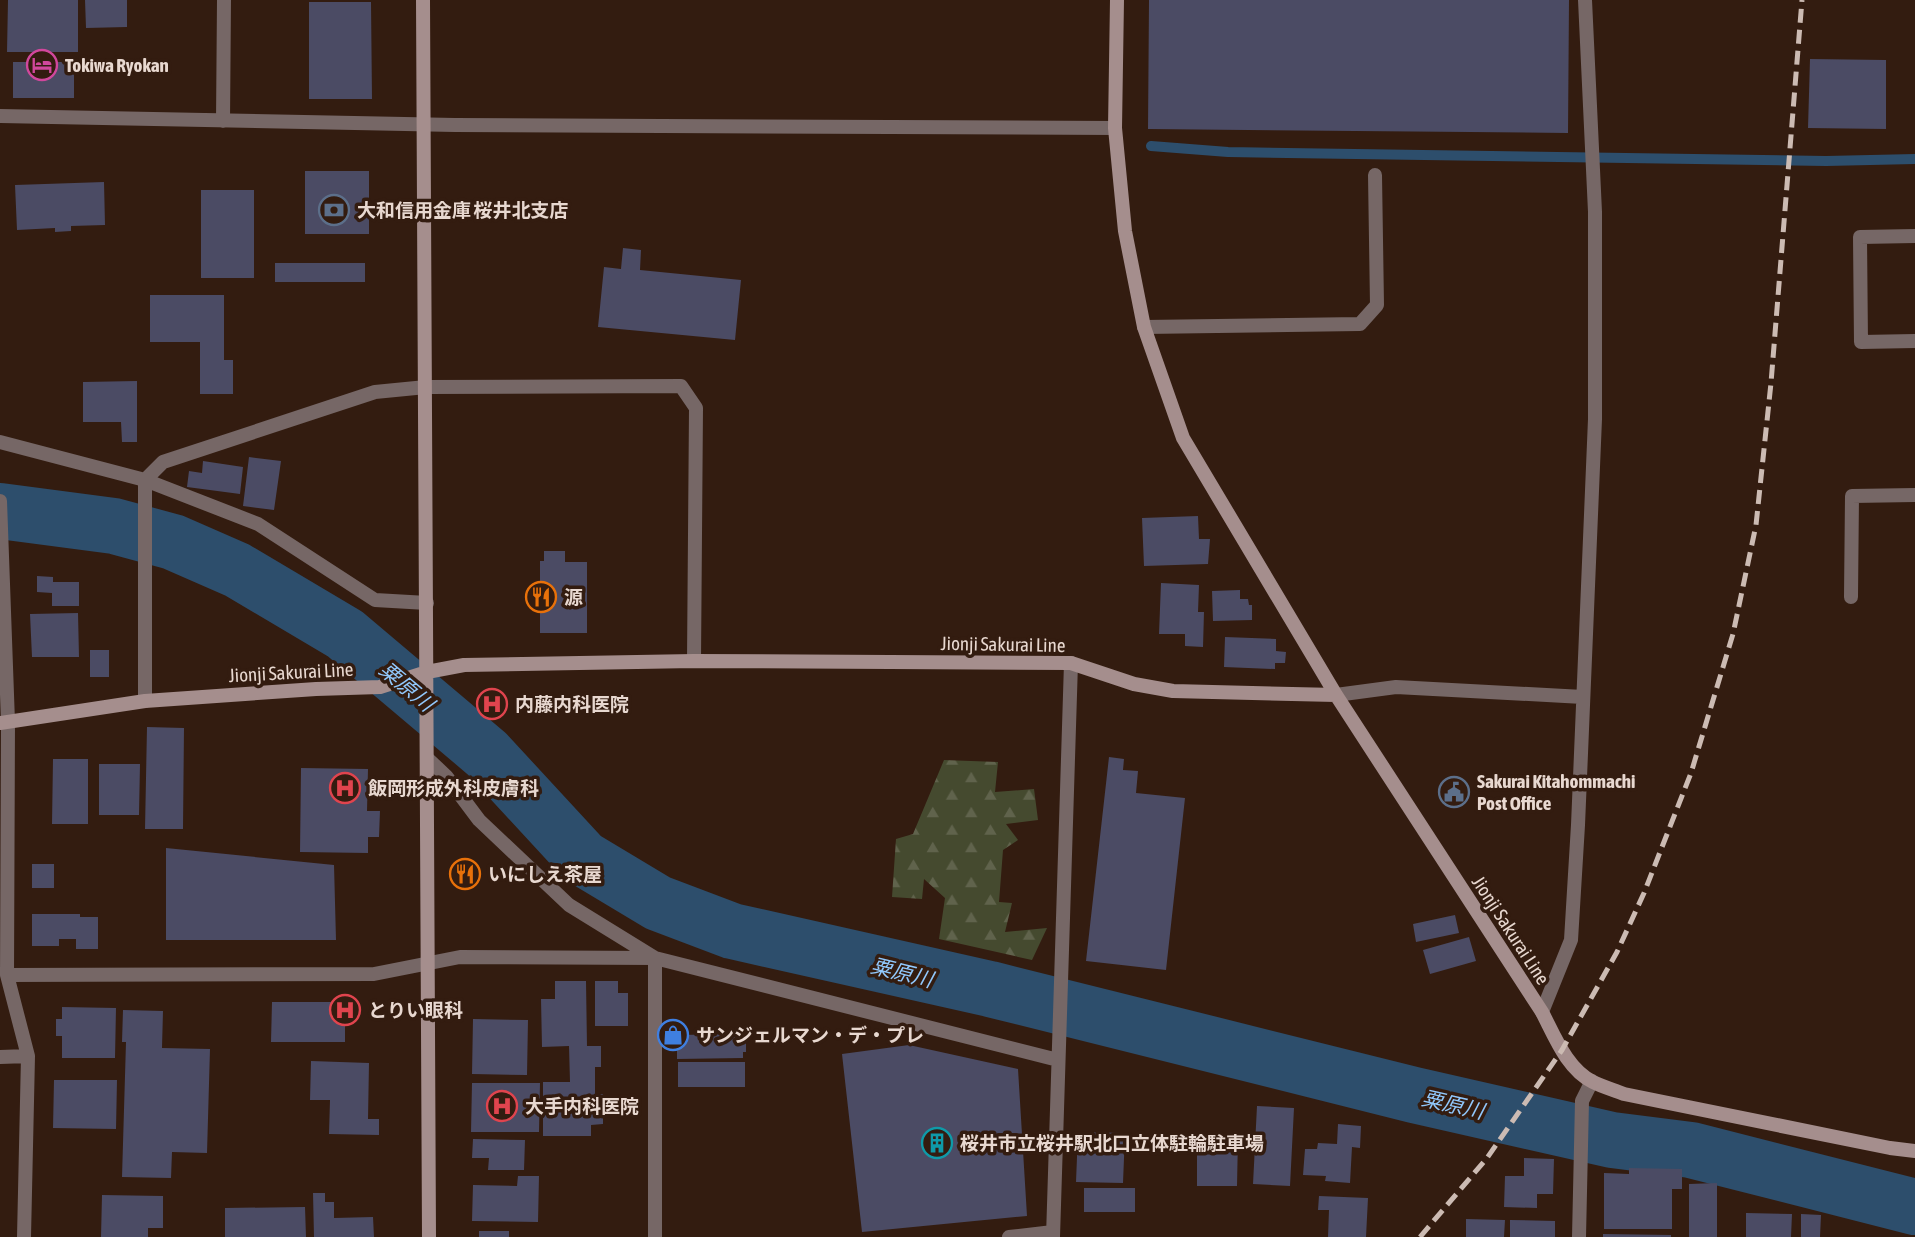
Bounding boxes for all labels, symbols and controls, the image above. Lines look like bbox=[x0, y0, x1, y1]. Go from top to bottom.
hotel icon: Tokiwa Ryokan bbox=[25, 48, 59, 82]
place label: Tokiwa Ryokan bbox=[65, 54, 169, 76]
bank icon: 大和信用金庫 桜井北支店 bbox=[317, 193, 351, 227]
place label: 大和信用金庫 桜井北支店 bbox=[357, 199, 569, 221]
restaurant icon: 源 bbox=[524, 580, 558, 614]
place label: 源 bbox=[564, 586, 583, 608]
street label: Jionji Sakurai Line bbox=[940, 632, 1066, 656]
water label: 粟原川 bbox=[375, 657, 440, 717]
street label: Jionji Sakurai Line bbox=[228, 658, 354, 686]
hospital icon: 内藤内科医院 bbox=[475, 687, 509, 721]
place label: 内藤内科医院 bbox=[515, 693, 629, 715]
place label: Sakurai Kitahommachi Post Office bbox=[1477, 770, 1635, 814]
hospital icon: 飯岡形成外科皮膚科 bbox=[328, 771, 362, 805]
public building icon: Sakurai Kitahommachi Post Office bbox=[1437, 775, 1471, 809]
place label: 飯岡形成外科皮膚科 bbox=[368, 777, 539, 799]
restaurant icon: いにしえ茶屋 bbox=[448, 857, 482, 891]
place label: いにしえ茶屋 bbox=[488, 863, 602, 885]
street label: Jionji Sakurai Line bbox=[1468, 872, 1554, 988]
water label: 粟原川 bbox=[869, 953, 937, 992]
hospital icon: とりい眼科 bbox=[328, 993, 362, 1027]
place label: とりい眼科 bbox=[368, 999, 463, 1021]
shop icon: サンジェルマン・デ・プレ bbox=[656, 1018, 690, 1052]
place label: サンジェルマン・デ・プレ bbox=[696, 1024, 924, 1046]
water label: 粟原川 bbox=[1420, 1085, 1488, 1123]
hospital icon: 大手内科医院 bbox=[485, 1089, 519, 1123]
place label: 大手内科医院 bbox=[525, 1095, 639, 1117]
building icon: 桜井市立桜井駅北口立体駐輪駐車場 bbox=[920, 1126, 954, 1160]
place label: 桜井市立桜井駅北口立体駐輪駐車場 bbox=[960, 1132, 1264, 1154]

